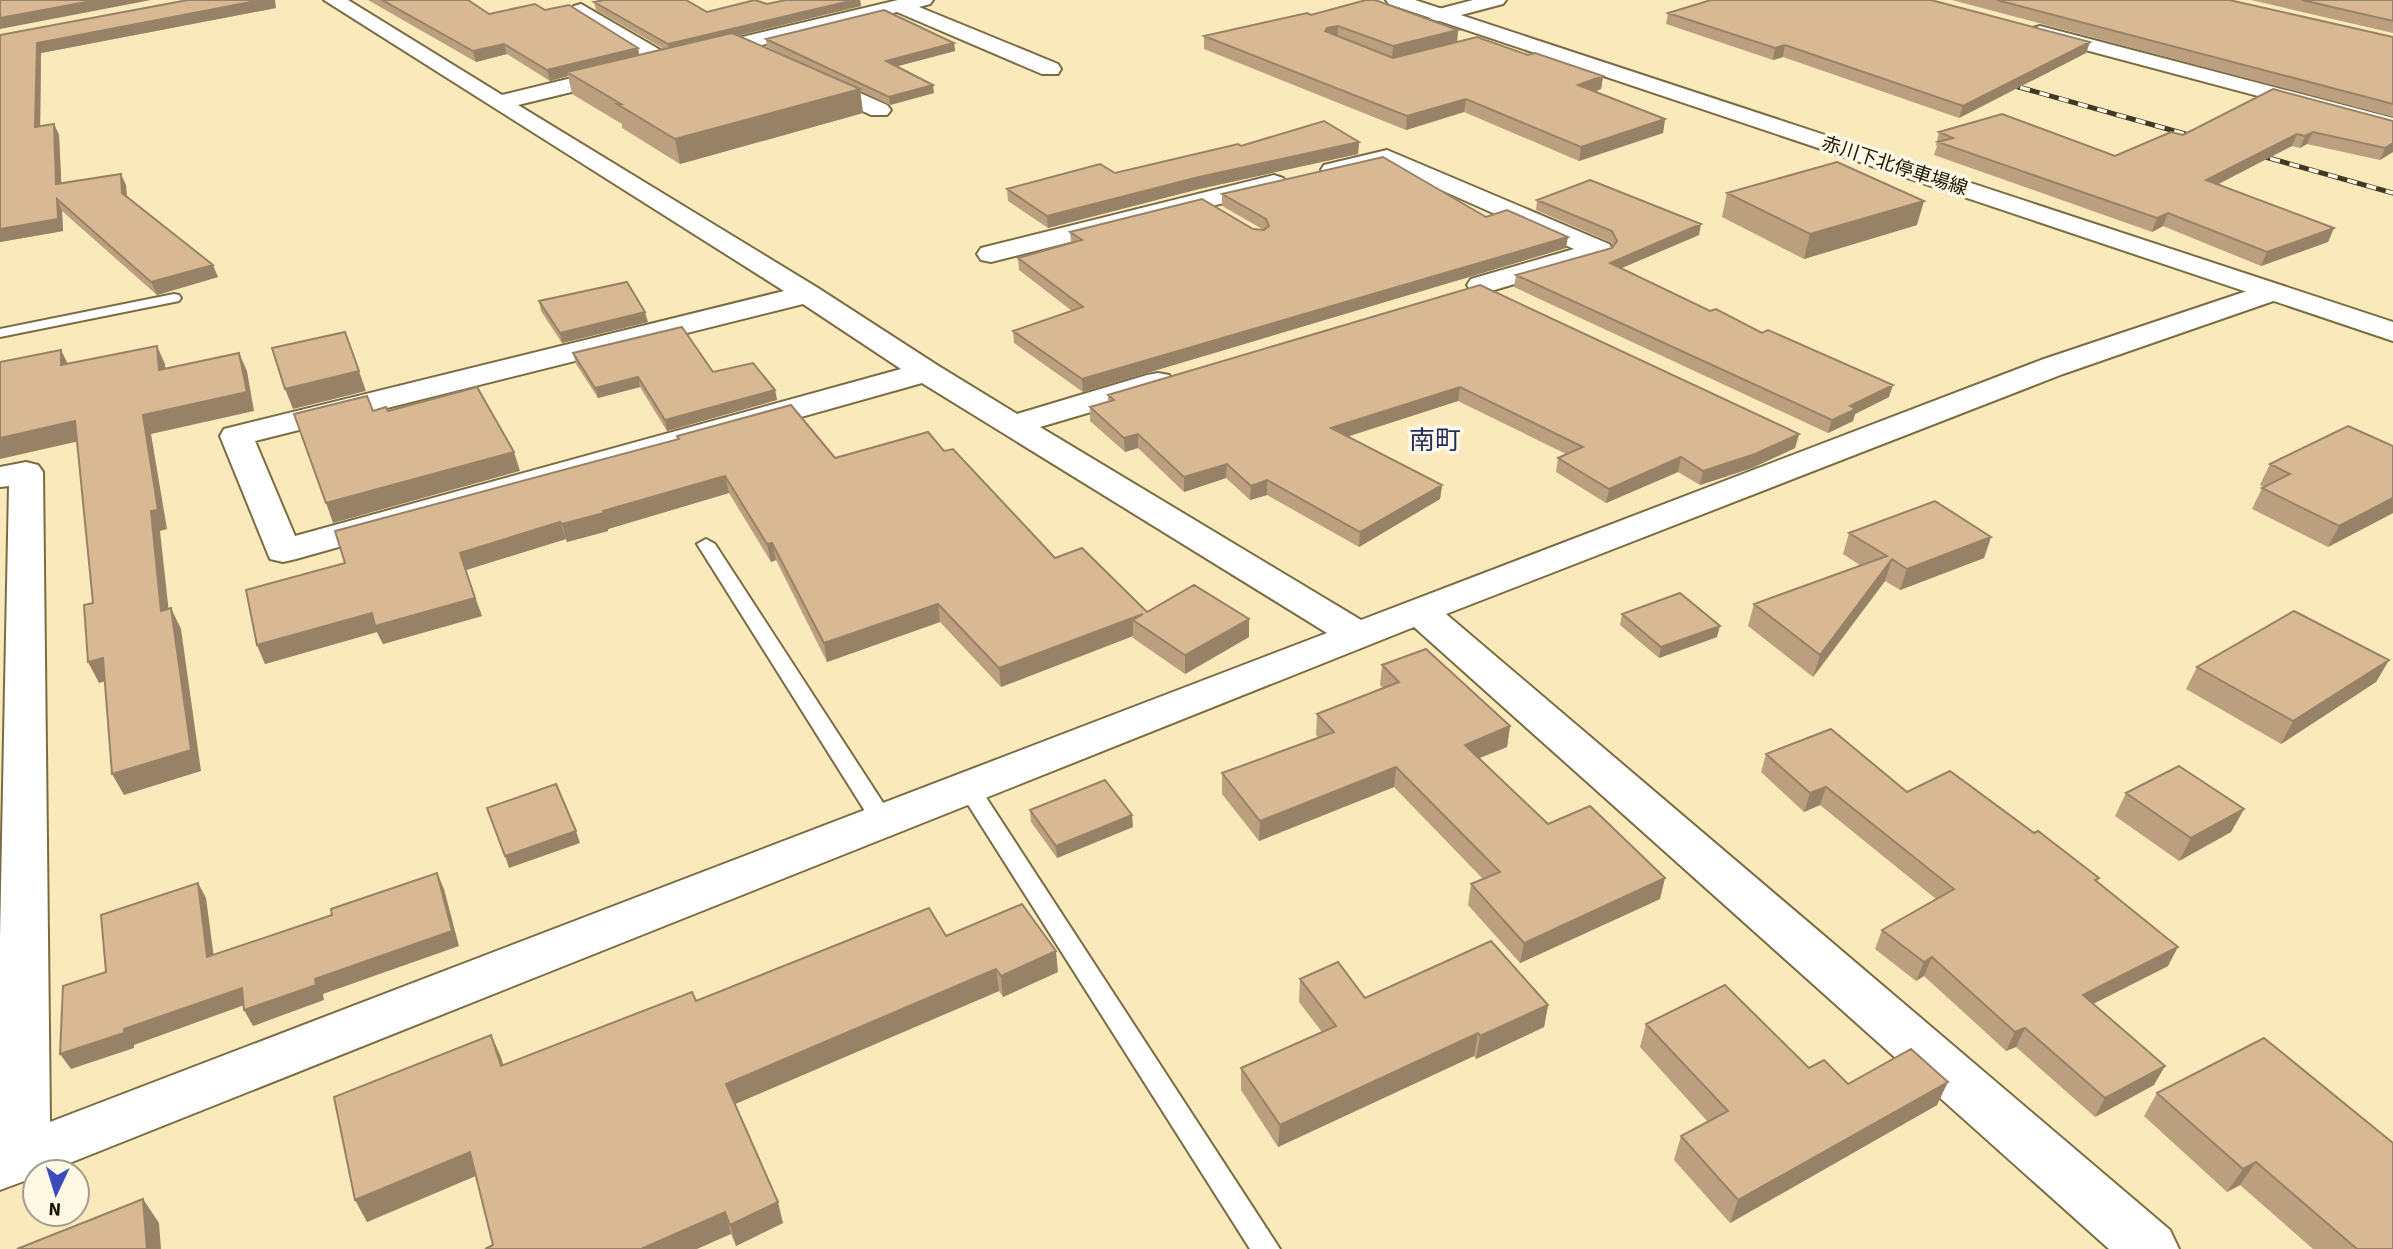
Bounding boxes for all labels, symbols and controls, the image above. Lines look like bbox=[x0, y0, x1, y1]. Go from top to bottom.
street label: 赤川下北停車場線 bbox=[1818, 130, 1971, 203]
district label: 南町 bbox=[1409, 422, 1461, 459]
north arrow bbox=[21, 1158, 91, 1228]
text: N bbox=[48, 1195, 62, 1222]

